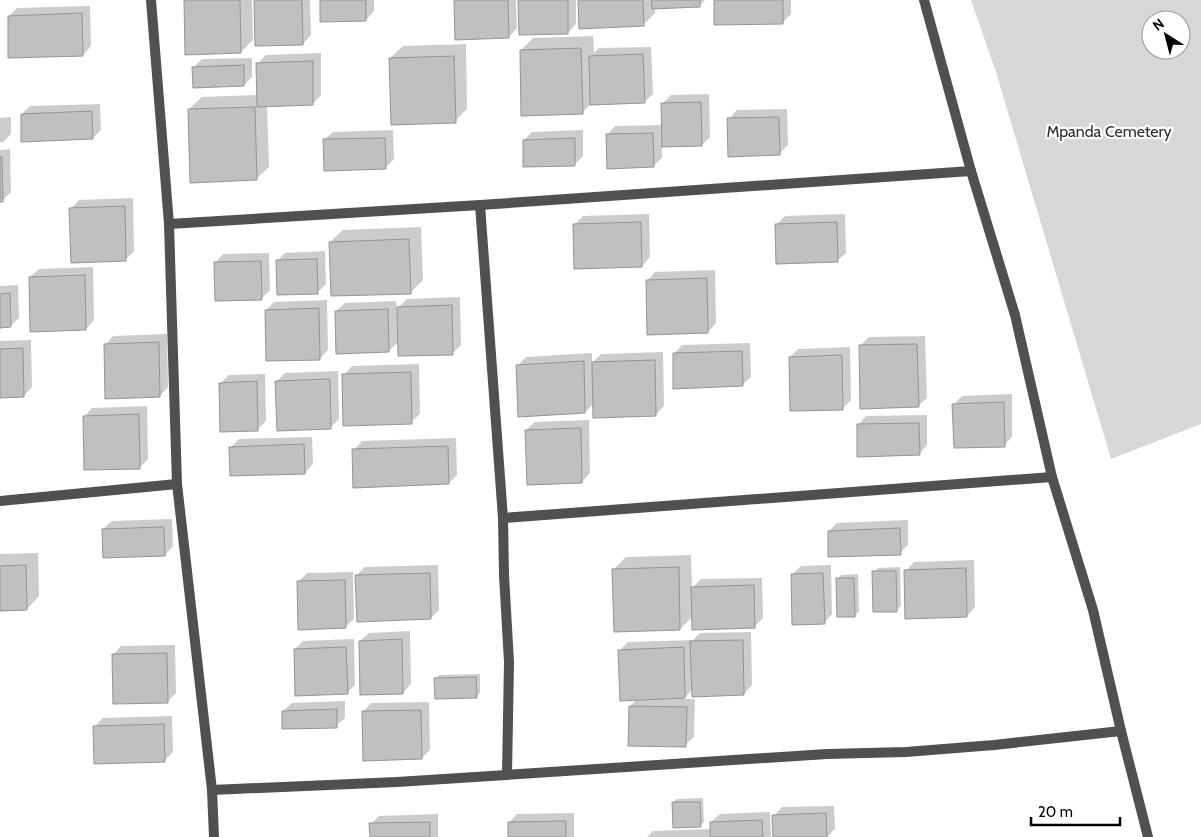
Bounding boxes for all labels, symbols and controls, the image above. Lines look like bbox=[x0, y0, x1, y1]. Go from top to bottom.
north arrow bbox=[1141, 10, 1191, 60]
text: N bbox=[1149, 14, 1168, 35]
park label: Mpanda Cemetery bbox=[1046, 122, 1172, 141]
scale bar bbox=[1031, 794, 1120, 826]
text: 20 m bbox=[1038, 803, 1073, 821]

